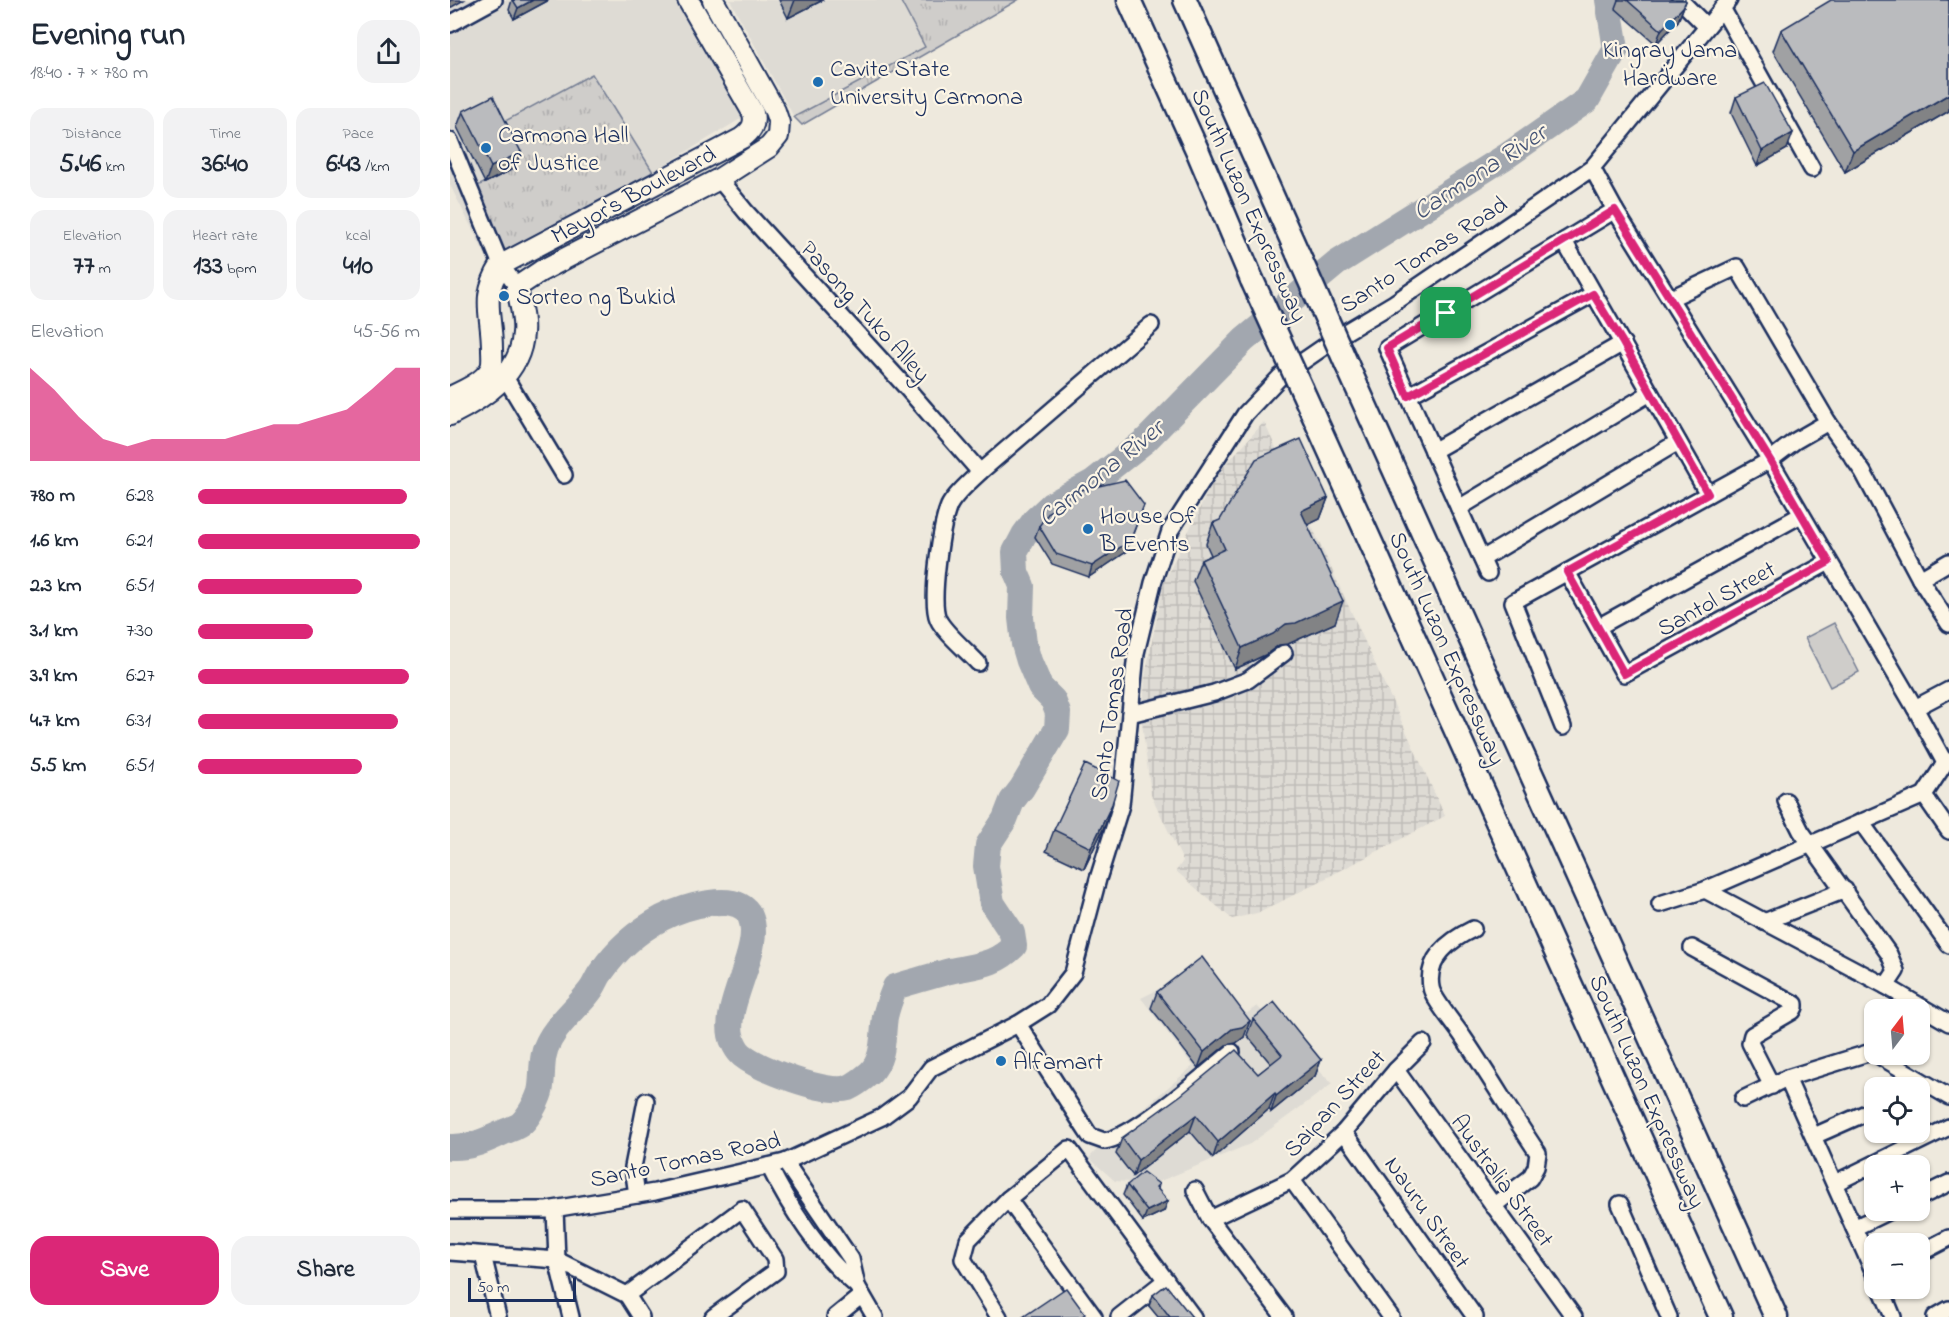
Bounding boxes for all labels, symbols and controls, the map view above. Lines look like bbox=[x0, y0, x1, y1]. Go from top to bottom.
text: Evening run bbox=[30, 12, 185, 60]
marker: Kingray Jama Hardware bbox=[1663, 18, 1677, 32]
button: share bbox=[357, 20, 420, 83]
place label: Kingray Jama Hardware bbox=[1603, 34, 1737, 97]
place label: Cavite State University Carmona bbox=[830, 53, 1023, 117]
text: 18:40 · 7 × 780 m bbox=[30, 59, 148, 88]
marker: Cavite State University Carmona bbox=[811, 75, 825, 89]
street label: South Luzon Expressway bbox=[1179, 83, 1315, 329]
water label: Carmona River bbox=[1406, 114, 1558, 231]
place label: Carmona Hall of Justice bbox=[498, 119, 628, 182]
text: Distance bbox=[63, 122, 121, 146]
text: Time bbox=[209, 122, 241, 146]
text: Pace bbox=[342, 122, 374, 146]
street label: Mayor's Boulevard bbox=[545, 138, 724, 255]
marker: Carmona Hall of Justice bbox=[479, 141, 493, 155]
text: 5.46 bbox=[59, 146, 101, 184]
text: 36:40 bbox=[202, 146, 248, 184]
text: 6:43 bbox=[326, 146, 361, 184]
text: km bbox=[101, 155, 125, 179]
text: /km bbox=[361, 155, 390, 179]
street label: Santo Tomas Road bbox=[1333, 188, 1516, 324]
text: Elevation bbox=[63, 224, 121, 248]
text: Heart rate bbox=[192, 224, 258, 248]
text: kcal bbox=[345, 224, 371, 248]
street label: Pasong Tuko Alley bbox=[790, 234, 938, 392]
text: 77 bbox=[73, 248, 95, 286]
text: 133 bbox=[193, 248, 223, 286]
text: 410 bbox=[343, 248, 373, 286]
text: m bbox=[95, 257, 111, 281]
text: bpm bbox=[223, 257, 257, 281]
place label: Sorteo ng Bukid bbox=[516, 281, 676, 316]
pin bbox=[1420, 287, 1471, 338]
marker: Sorteo ng Bukid bbox=[497, 289, 511, 303]
icon: arrive bbox=[1429, 296, 1462, 329]
text: Elevation bbox=[30, 318, 104, 347]
text: 45–56 m bbox=[354, 318, 420, 347]
water label: Carmona River bbox=[1030, 410, 1176, 537]
text: 780 m bbox=[30, 482, 75, 511]
text: 6:28 bbox=[126, 482, 154, 511]
place label: House Of B Events bbox=[1099, 500, 1197, 563]
marker: House Of B Events bbox=[1081, 522, 1095, 536]
street label: South Luzon Expressway bbox=[1377, 526, 1513, 772]
text: 1.6 km bbox=[30, 527, 79, 556]
text: 6:21 bbox=[126, 527, 153, 556]
street label: Santol Street bbox=[1652, 553, 1783, 647]
text: 2.3 km bbox=[30, 572, 82, 601]
text: 6:51 bbox=[126, 572, 154, 601]
street label: Santo Tomas Road bbox=[1083, 605, 1144, 803]
text: 3.1 km bbox=[30, 617, 78, 646]
text: 7:30 bbox=[126, 617, 153, 646]
text: 3.9 km bbox=[30, 662, 78, 691]
text: 6:27 bbox=[126, 662, 155, 691]
text: 4.7 km bbox=[30, 707, 80, 736]
text: 6:31 bbox=[126, 707, 151, 736]
text: 5.5 km bbox=[30, 752, 86, 781]
text: 6:51 bbox=[126, 752, 154, 781]
street label: South Luzon Expressway bbox=[1577, 969, 1713, 1215]
north arrow bbox=[1864, 999, 1930, 1065]
map controls bbox=[1864, 999, 1930, 1299]
street label: Saipan Street bbox=[1276, 1043, 1395, 1167]
place label: Alfamart bbox=[1013, 1046, 1103, 1081]
marker: Alfamart bbox=[994, 1054, 1008, 1068]
button: locate bbox=[1864, 1077, 1930, 1143]
street label: Australia Street bbox=[1441, 1108, 1561, 1255]
street label: Santo Tomas Road bbox=[587, 1124, 785, 1199]
street label: Nauru Street bbox=[1374, 1150, 1478, 1277]
button: + bbox=[1864, 1155, 1930, 1221]
button: − bbox=[1864, 1233, 1930, 1299]
button: Save bbox=[30, 1236, 219, 1305]
button: Share bbox=[231, 1236, 420, 1305]
scale bar bbox=[468, 1275, 576, 1302]
text: 50 m bbox=[477, 1276, 509, 1300]

